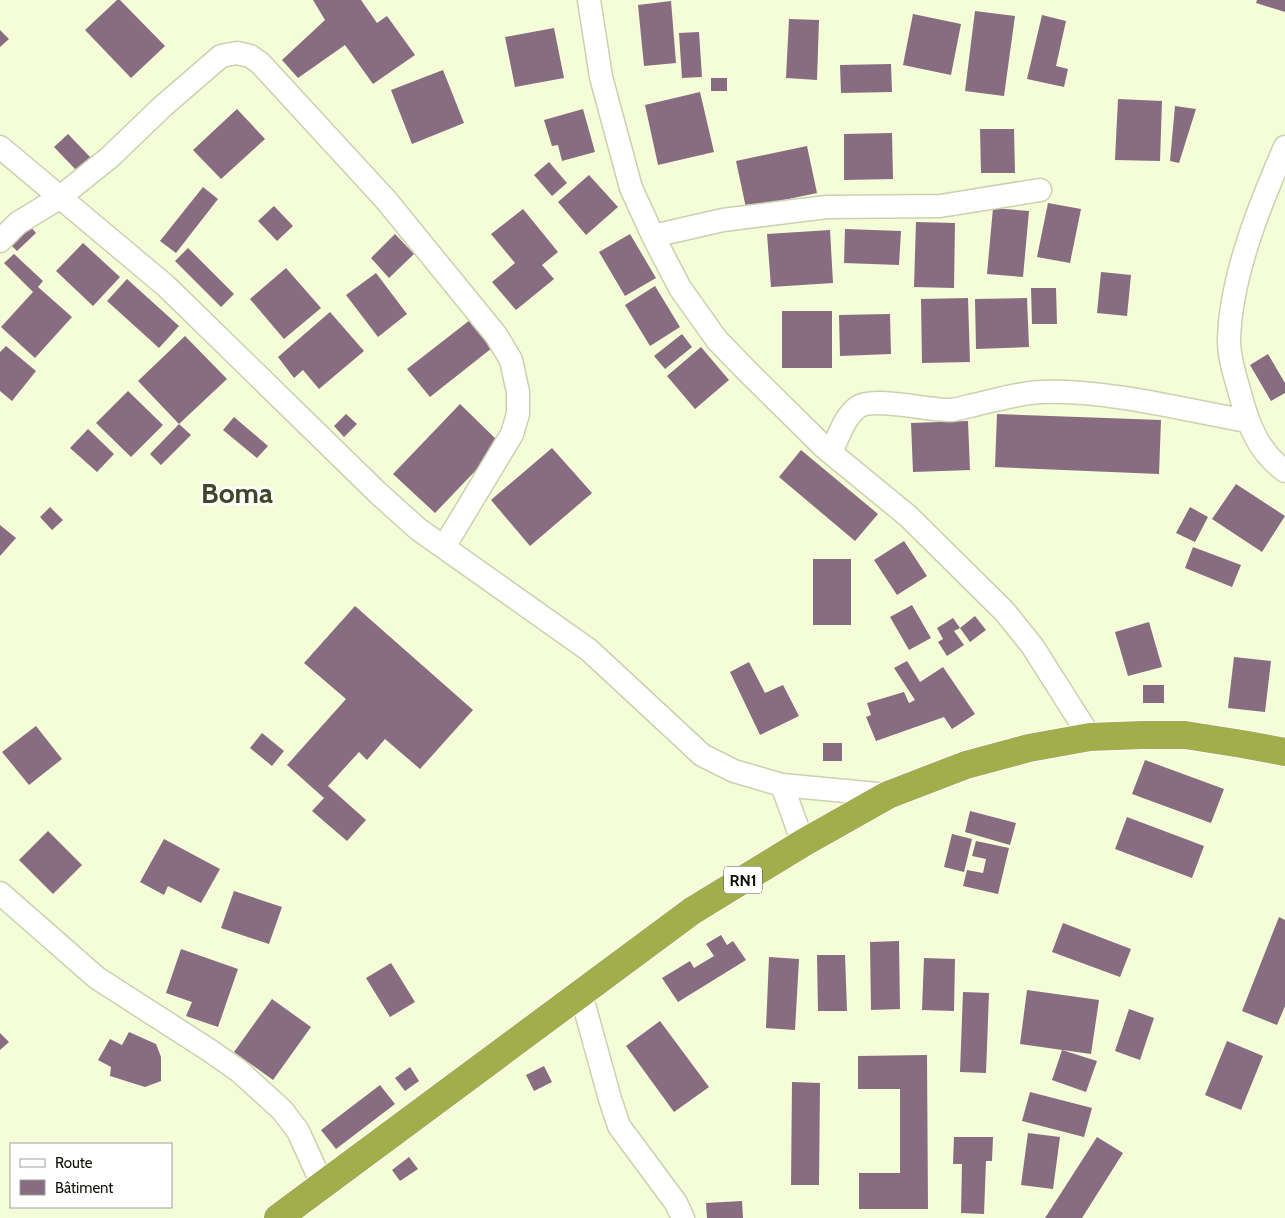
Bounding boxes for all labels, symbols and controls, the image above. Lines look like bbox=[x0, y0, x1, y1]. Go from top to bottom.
district label: Boma bbox=[201, 476, 273, 510]
road number: RN1 bbox=[724, 866, 762, 894]
legend bbox=[10, 1143, 172, 1208]
text: Route bbox=[55, 1154, 93, 1172]
text: Bâtiment bbox=[55, 1179, 113, 1197]

